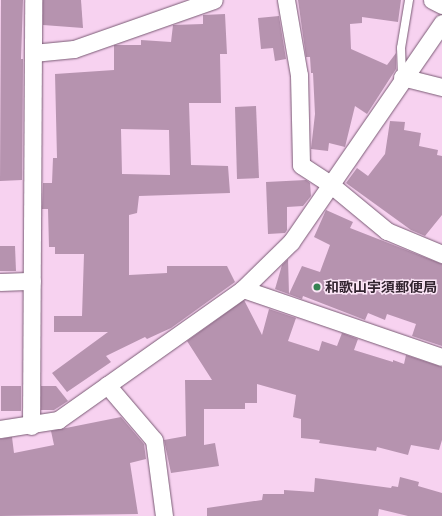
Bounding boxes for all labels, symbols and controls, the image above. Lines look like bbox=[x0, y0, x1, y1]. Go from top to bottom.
place label: 和歌山宇須郵便局 bbox=[325, 279, 437, 295]
marker: 和歌山宇須郵便局 bbox=[312, 282, 322, 292]

